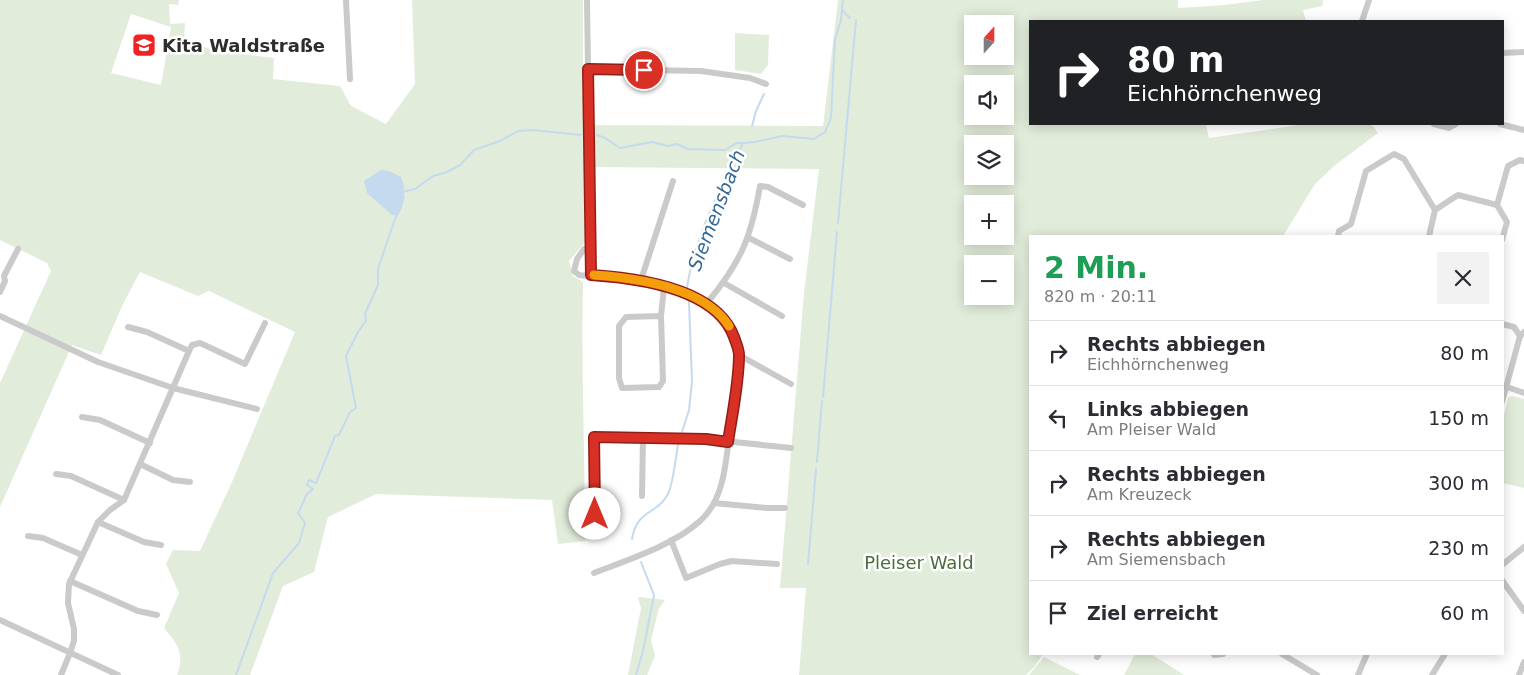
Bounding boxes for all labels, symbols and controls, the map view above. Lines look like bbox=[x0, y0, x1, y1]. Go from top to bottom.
north arrow bbox=[964, 15, 1014, 65]
map controls bbox=[964, 15, 1014, 305]
school or university icon: Kita Waldstraße bbox=[131, 32, 157, 58]
place label: Kita Waldstraße bbox=[162, 35, 325, 56]
icon: right bbox=[1044, 40, 1109, 105]
text: 80 m bbox=[1127, 40, 1224, 80]
pin bbox=[623, 49, 665, 91]
icon: arrive bbox=[630, 56, 658, 84]
button: sound bbox=[964, 75, 1014, 125]
text: Eichhörnchenweg bbox=[1127, 81, 1322, 106]
button: layers bbox=[964, 135, 1014, 185]
water label: Siemensbach bbox=[683, 147, 749, 273]
button: + bbox=[964, 195, 1014, 245]
text: 2 Min. bbox=[1044, 250, 1148, 285]
button: close bbox=[1437, 252, 1489, 304]
button: − bbox=[964, 255, 1014, 305]
text: 820 m · 20:11 bbox=[1044, 287, 1157, 306]
text: Rechts abbiegen bbox=[1087, 333, 1266, 355]
icon: right bbox=[1044, 339, 1072, 367]
text: 80 m bbox=[1440, 342, 1489, 364]
text: Eichhörnchenweg bbox=[1087, 355, 1229, 374]
text: Links abbiegen bbox=[1087, 398, 1249, 420]
icon: left bbox=[1044, 404, 1072, 432]
text: 150 m bbox=[1428, 407, 1489, 429]
text: Am Pleiser Wald bbox=[1087, 420, 1216, 439]
text: Rechts abbiegen bbox=[1087, 463, 1266, 485]
icon: right bbox=[1044, 469, 1072, 497]
text: 300 m bbox=[1428, 472, 1489, 494]
text: Am Kreuzeck bbox=[1087, 485, 1192, 504]
position arrow bbox=[568, 487, 620, 539]
text: Rechts abbiegen bbox=[1087, 528, 1266, 550]
icon: right bbox=[1044, 534, 1072, 562]
text: 230 m bbox=[1428, 537, 1489, 559]
text: Am Siemensbach bbox=[1087, 550, 1226, 569]
park label: Pleiser Wald bbox=[864, 552, 974, 573]
icon: arrive bbox=[1044, 599, 1072, 627]
text: Ziel erreicht bbox=[1087, 602, 1218, 624]
text: 60 m bbox=[1440, 602, 1489, 624]

